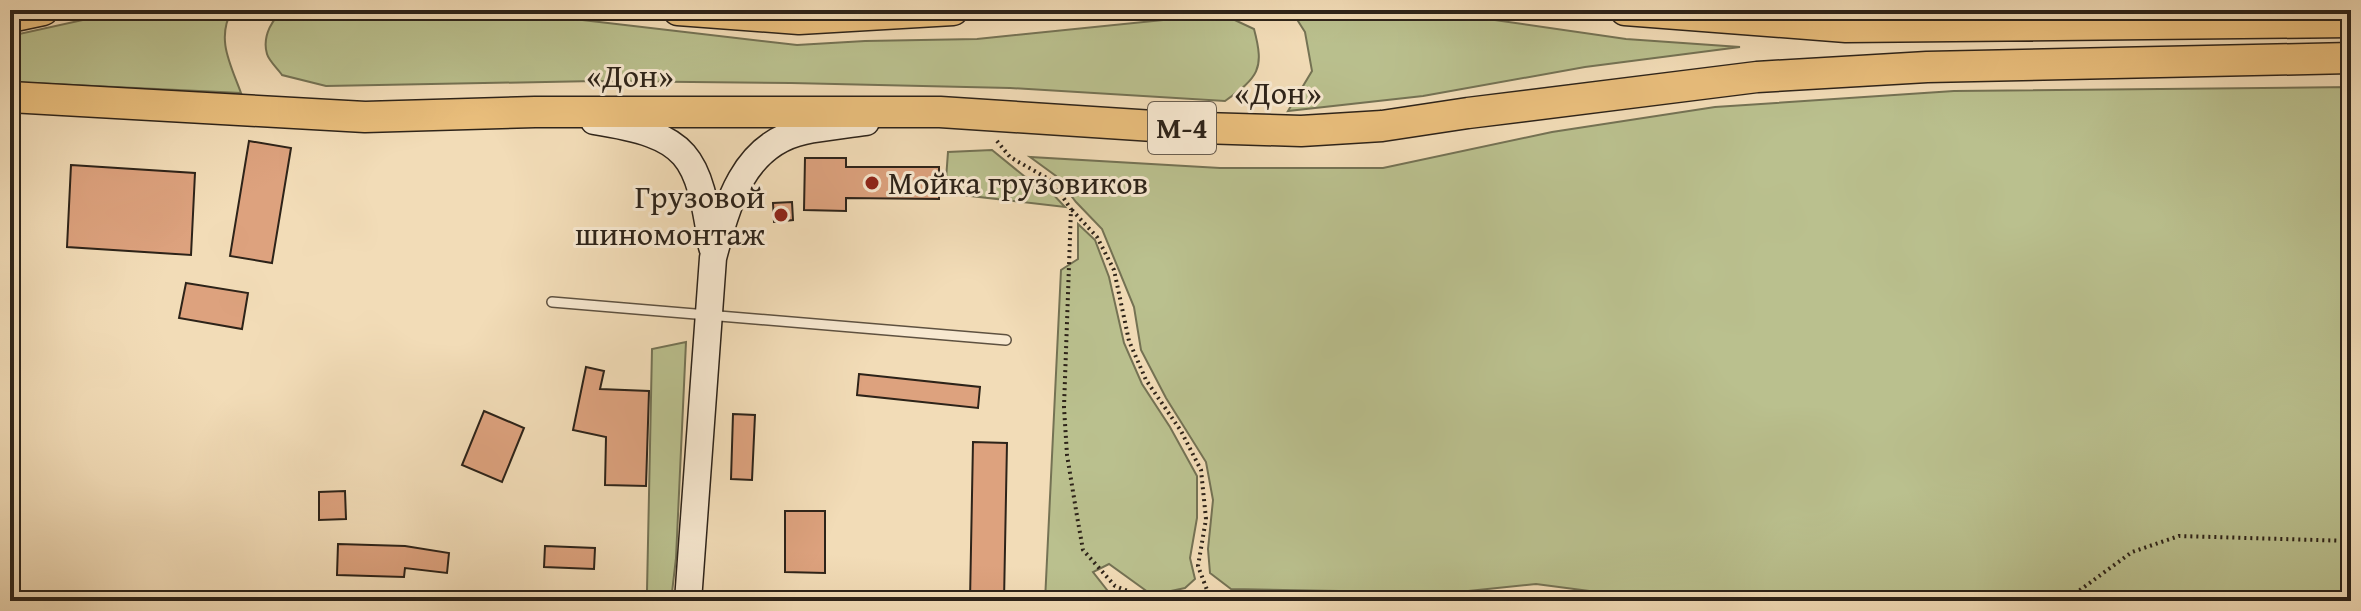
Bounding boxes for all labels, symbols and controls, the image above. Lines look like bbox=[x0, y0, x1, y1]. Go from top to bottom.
street label: «Дон» bbox=[586, 52, 674, 99]
street label: «Дон» bbox=[1234, 69, 1322, 116]
road number: М-4 bbox=[1148, 102, 1216, 154]
place label: Мойка грузовиков bbox=[888, 159, 1148, 206]
place label: Грузовой шиномонтаж bbox=[575, 173, 766, 257]
marker: Мойка грузовиков bbox=[863, 174, 881, 192]
marker: Грузовой шиномонтаж bbox=[772, 206, 790, 224]

